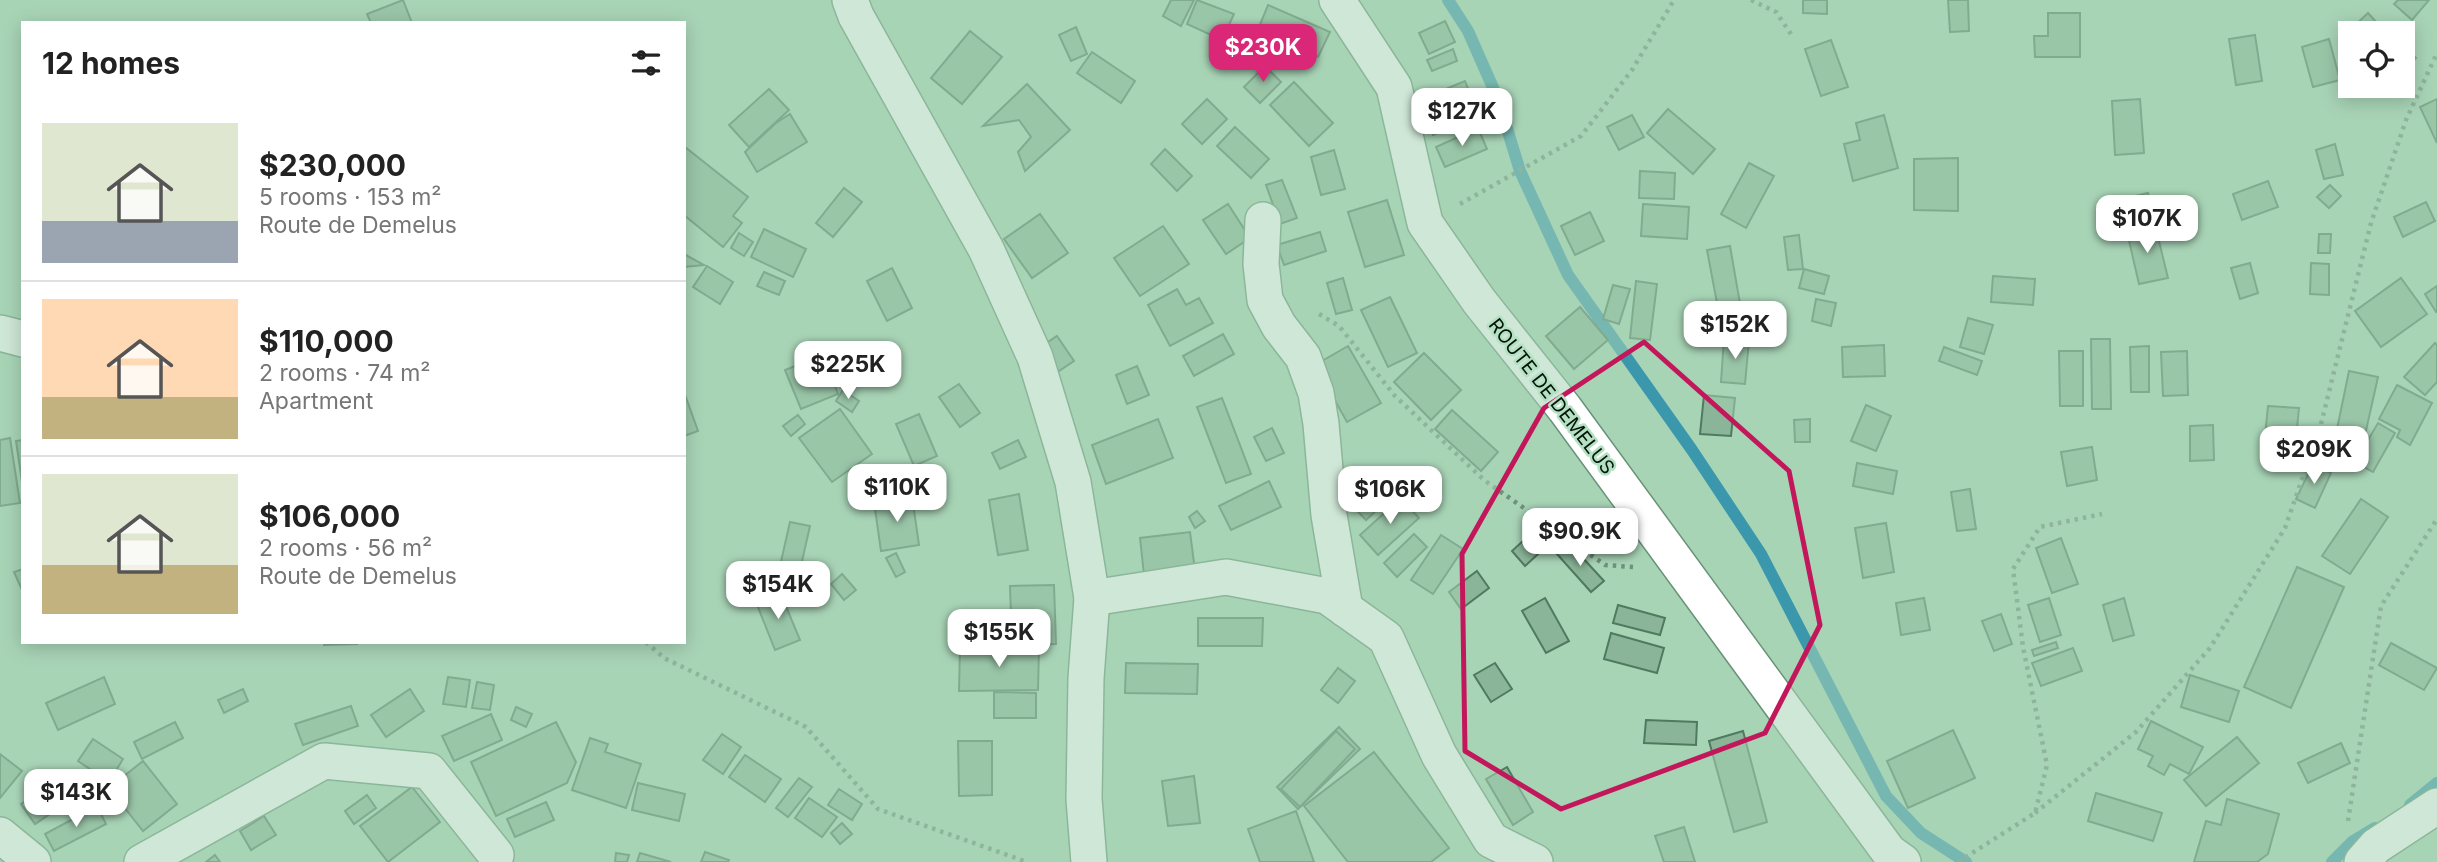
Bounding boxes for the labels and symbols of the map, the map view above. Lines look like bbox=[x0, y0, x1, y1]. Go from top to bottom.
pin: $230K bbox=[1214, 24, 1312, 84]
pin: $127K bbox=[1413, 88, 1511, 148]
pin: $107K bbox=[2098, 196, 2196, 255]
pin: $152K bbox=[1686, 302, 1784, 361]
street label: ROUTE DE DEMELUS bbox=[1484, 314, 1620, 479]
pin: $225K bbox=[799, 342, 897, 401]
pin: $209K bbox=[2265, 426, 2363, 486]
pin: $110K bbox=[848, 464, 946, 524]
pin: $106K bbox=[1341, 466, 1439, 526]
pin: $90.9K bbox=[1523, 508, 1637, 568]
pin: $154K bbox=[729, 562, 827, 621]
pin: $155K bbox=[950, 610, 1048, 669]
pin: $143K bbox=[27, 770, 125, 829]

